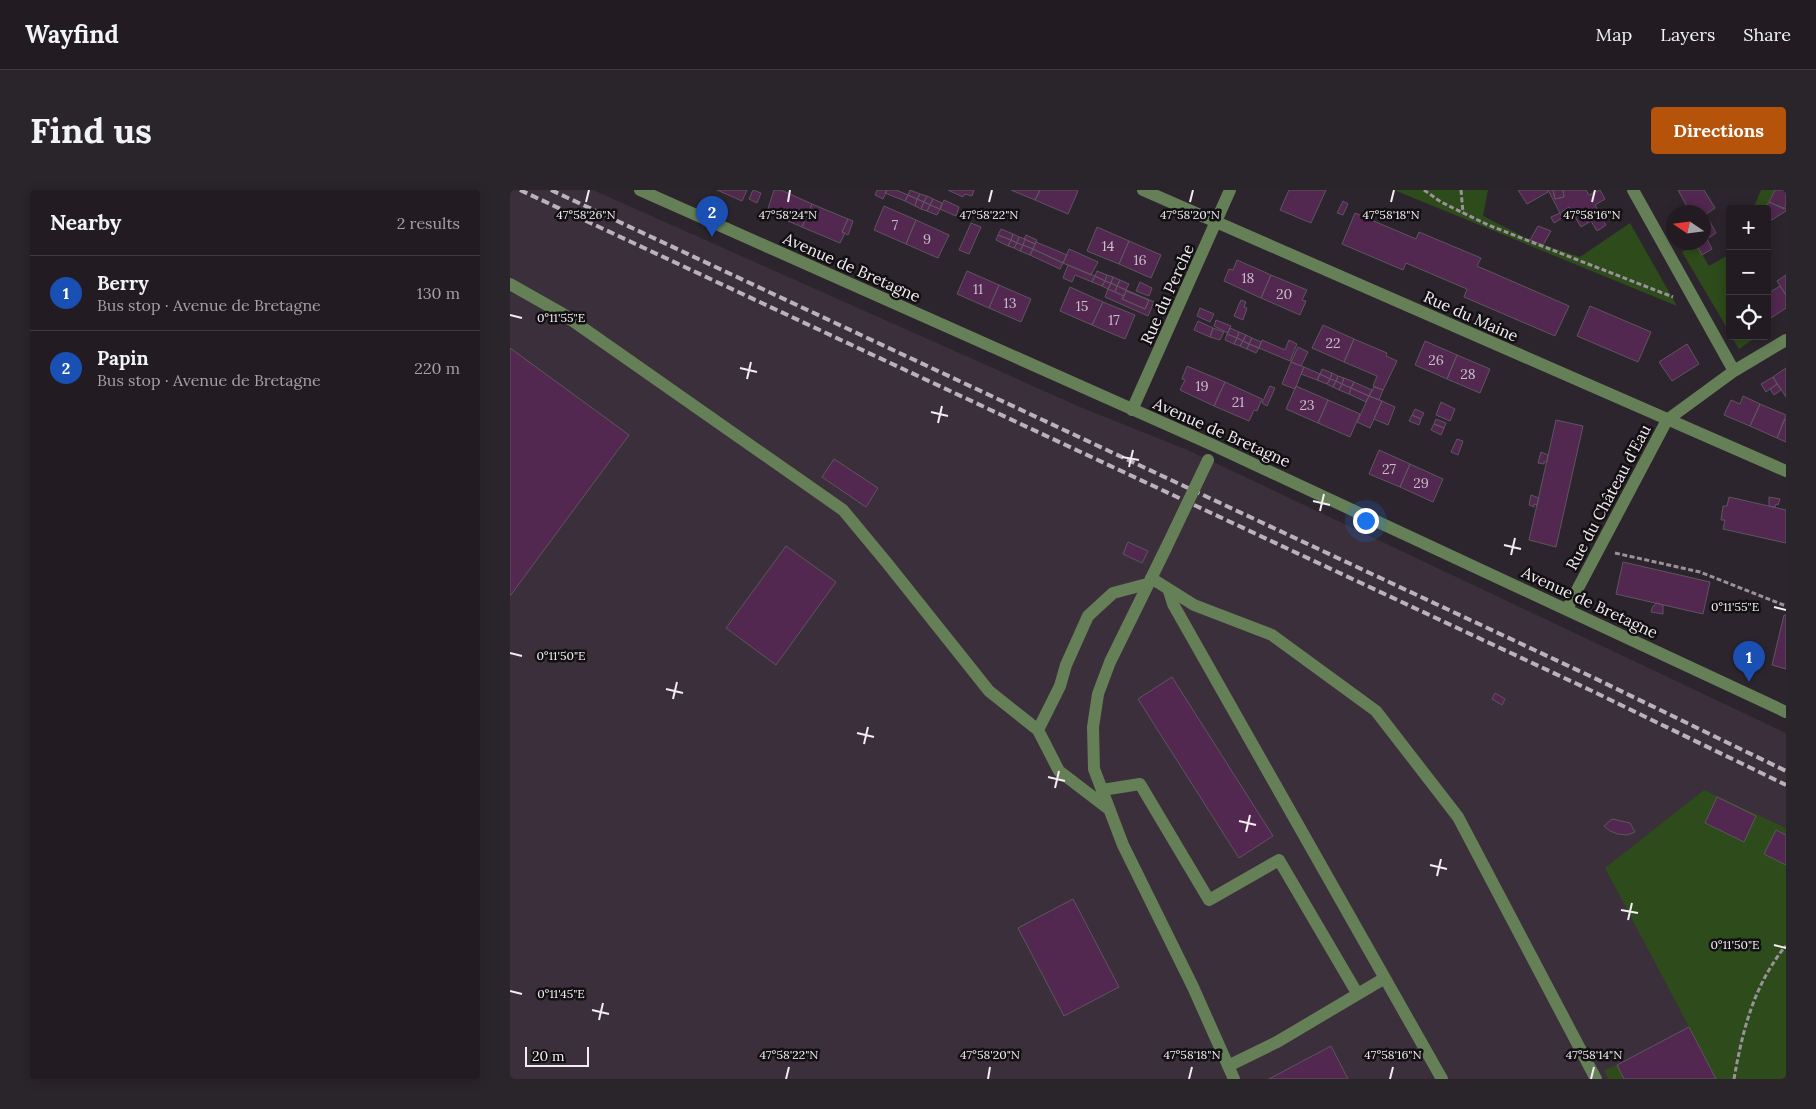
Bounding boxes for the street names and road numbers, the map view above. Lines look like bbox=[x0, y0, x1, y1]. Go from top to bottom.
street label: Avenue de Bretagne bbox=[779, 227, 924, 306]
street label: Rue du Perche bbox=[1136, 240, 1198, 347]
street label: Rue du Maine bbox=[1421, 286, 1522, 346]
street label: Avenue de Bretagne bbox=[1149, 392, 1294, 471]
street label: Rue du Château d'Eau bbox=[1561, 420, 1655, 573]
street label: Avenue de Bretagne bbox=[1518, 561, 1662, 642]

